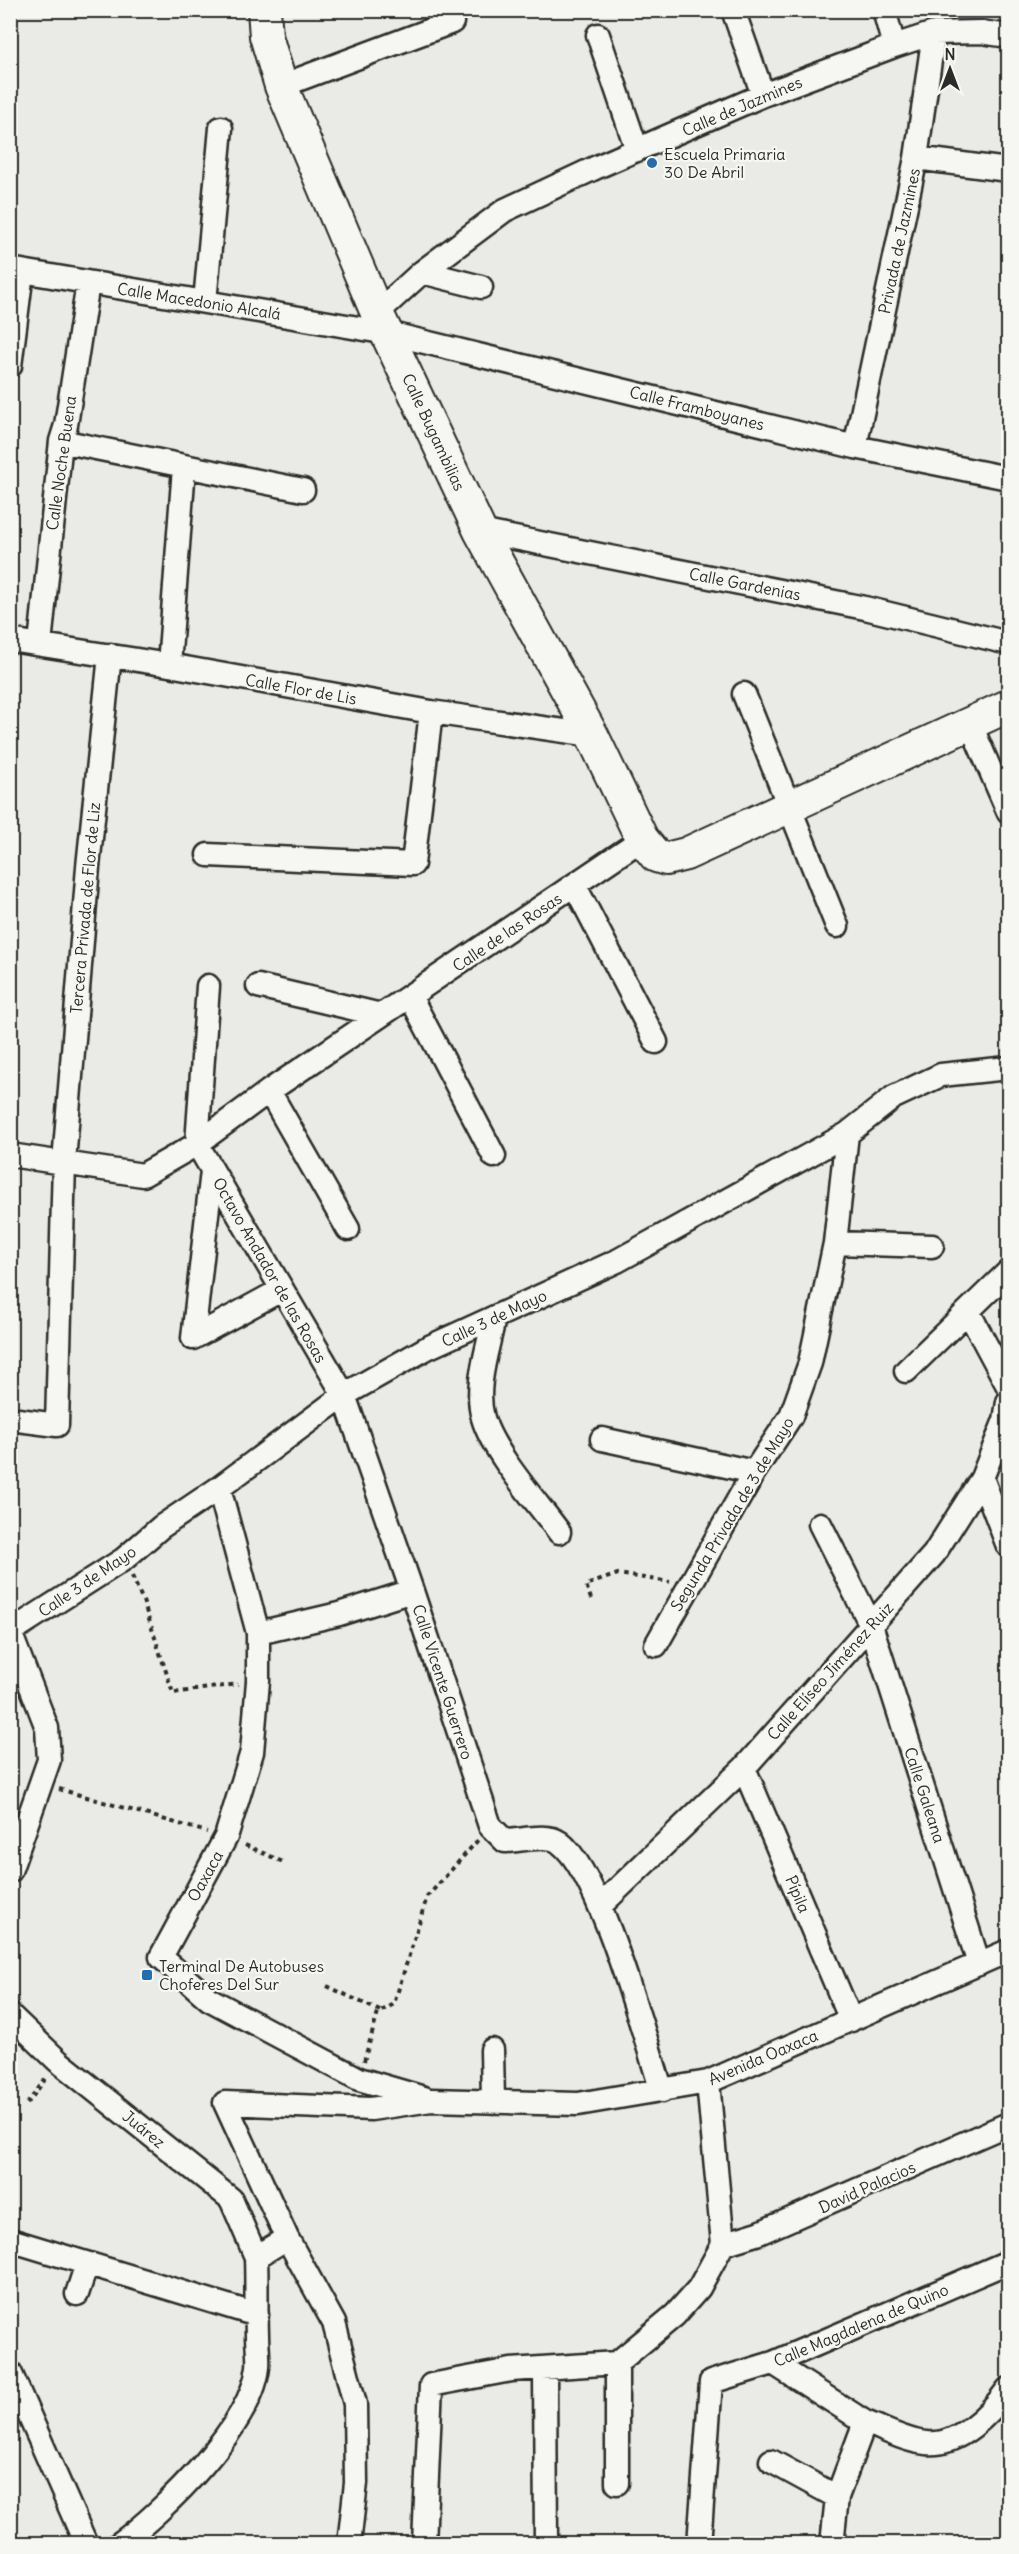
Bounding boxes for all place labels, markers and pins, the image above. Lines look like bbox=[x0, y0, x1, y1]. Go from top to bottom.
place label: Escuela Primaria 30 De Abril bbox=[664, 144, 785, 182]
marker: Escuela Primaria 30 De Abril bbox=[645, 156, 659, 170]
place label: Terminal De Autobuses Choferes Del Sur bbox=[159, 1956, 324, 1994]
marker: Terminal De Autobuses Choferes Del Sur bbox=[140, 1968, 154, 1982]

